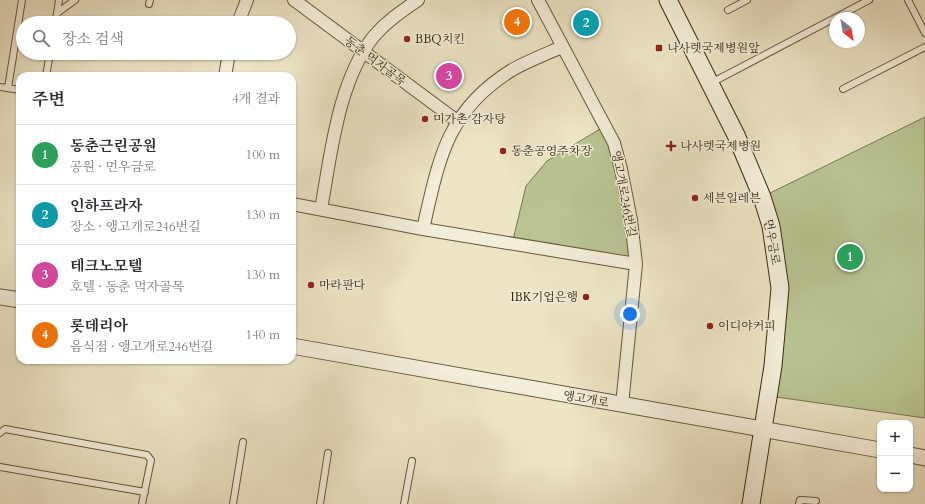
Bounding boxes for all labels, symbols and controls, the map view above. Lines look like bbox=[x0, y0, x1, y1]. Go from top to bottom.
pin: 4 bbox=[504, 7, 530, 37]
pin: 2 bbox=[573, 8, 599, 38]
north arrow bbox=[829, 12, 865, 48]
search box bbox=[16, 16, 296, 60]
icon: search bbox=[30, 27, 52, 49]
text: 장소 검색 bbox=[62, 29, 124, 49]
place label: BBQ치킨 bbox=[415, 31, 465, 47]
street label: 동춘 먹자골목 bbox=[341, 33, 409, 90]
marker: BBQ치킨 bbox=[402, 34, 412, 44]
place label: 나사렛국제병원앞 bbox=[667, 40, 760, 56]
marker: 나사렛국제병원앞 bbox=[654, 43, 664, 53]
pin: 3 bbox=[436, 61, 462, 91]
text: 주변 bbox=[32, 88, 65, 111]
text: 4개 결과 bbox=[232, 90, 280, 108]
place label: 미가촌 감자탕 bbox=[433, 111, 506, 127]
marker: 미가촌 감자탕 bbox=[420, 114, 430, 124]
text: 동춘근린공원 bbox=[70, 136, 157, 156]
place label: 나사렛국제병원 bbox=[680, 138, 761, 154]
marker: 나사렛국제병원 bbox=[665, 140, 677, 152]
place label: 동춘공영주차장 bbox=[511, 143, 593, 159]
text: 1 bbox=[42, 146, 48, 164]
text: 100 m bbox=[246, 146, 280, 164]
marker: 동춘공영주차장 bbox=[498, 146, 508, 156]
street label: 앵고개로246번길 bbox=[608, 149, 640, 239]
text: 공원 · 먼우금로 bbox=[70, 158, 156, 176]
place label: 세븐일레븐 bbox=[703, 190, 761, 206]
marker: 세븐일레븐 bbox=[690, 193, 700, 203]
text: 인하프라자 bbox=[70, 196, 142, 216]
text: 2 bbox=[42, 206, 48, 224]
text: 130 m bbox=[246, 206, 280, 224]
text: 장소 · 앵고개로246번길 bbox=[70, 218, 201, 236]
street label: 먼우금로 bbox=[760, 218, 784, 267]
pin: 1 bbox=[837, 242, 863, 272]
text: 테크노모텔 bbox=[70, 256, 142, 276]
text: 3 bbox=[42, 266, 48, 284]
text: 130 m bbox=[246, 266, 280, 284]
place label: 마라판다 bbox=[319, 277, 366, 293]
text: 호텔 · 동춘 먹자골목 bbox=[70, 278, 184, 296]
marker: 마라판다 bbox=[306, 280, 316, 290]
place label: IBK기업은행 bbox=[510, 289, 578, 305]
marker: IBK기업은행 bbox=[581, 292, 591, 302]
your location bbox=[620, 304, 640, 324]
text: 롯데리아 bbox=[70, 316, 128, 336]
place label: 이디야커피 bbox=[718, 318, 776, 334]
marker: 이디야커피 bbox=[705, 321, 715, 331]
text: 4 bbox=[42, 326, 48, 344]
text: 140 m bbox=[246, 326, 280, 344]
text: 음식점 · 앵고개로246번길 bbox=[70, 338, 213, 356]
street label: 앵고개로 bbox=[562, 387, 611, 411]
map controls bbox=[877, 420, 913, 492]
button: + bbox=[877, 420, 913, 456]
button: − bbox=[877, 456, 913, 492]

